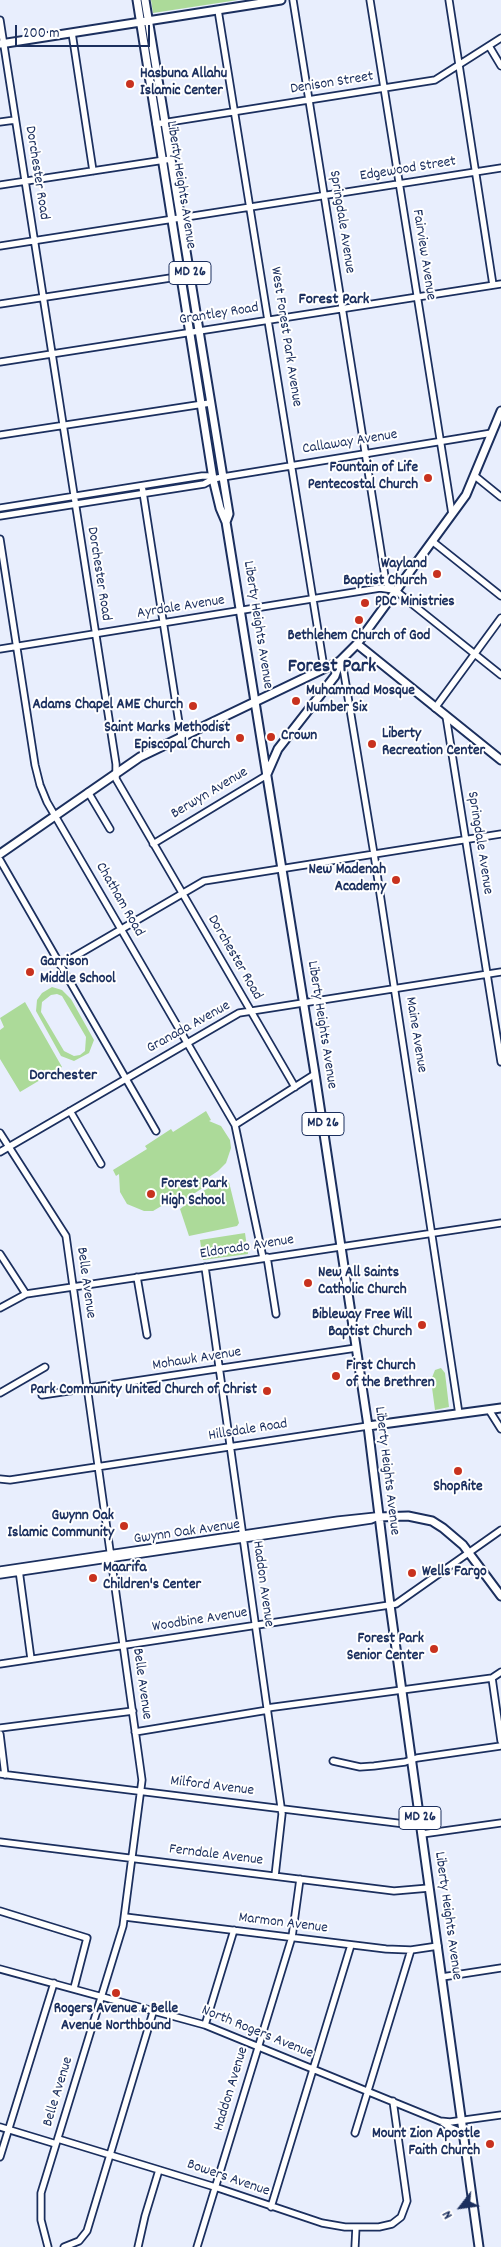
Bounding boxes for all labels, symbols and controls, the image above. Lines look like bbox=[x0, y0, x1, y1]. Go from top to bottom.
scale bar bbox=[18, 15, 152, 47]
text: 200 m bbox=[23, 23, 60, 45]
place label: Hasbuna Allahu Islamic Center bbox=[140, 66, 227, 101]
street label: Denison Street bbox=[289, 69, 375, 99]
marker: Hasbuna Allahu Islamic Center bbox=[124, 78, 136, 90]
street label: Liberty Heights Avenue bbox=[161, 120, 199, 250]
street label: Dorchester Road bbox=[20, 125, 52, 221]
street label: Edgewood Street bbox=[359, 154, 457, 186]
street label: Springdale Avenue bbox=[324, 169, 358, 275]
street label: Fairview Avenue bbox=[407, 208, 439, 302]
road number: MD 26 bbox=[169, 262, 211, 284]
street label: West Forest Park Avenue bbox=[265, 266, 305, 408]
district label: Forest Park bbox=[299, 291, 369, 311]
street label: Grantley Road bbox=[178, 300, 260, 330]
street label: Callaway Avenue bbox=[301, 427, 399, 459]
place label: Fountain of Life Pentecostal Church bbox=[308, 460, 418, 495]
marker: Fountain of Life Pentecostal Church bbox=[422, 472, 434, 484]
street label: Dorchester Road bbox=[82, 526, 114, 622]
place label: Wayland Baptist Church bbox=[343, 556, 427, 591]
street label: Liberty Heights Avenue bbox=[238, 560, 276, 690]
marker: Wayland Baptist Church bbox=[431, 568, 443, 580]
street label: Ayrdale Avenue bbox=[136, 592, 226, 624]
place label: PDC Ministries bbox=[375, 594, 455, 612]
marker: PDC Ministries bbox=[359, 597, 371, 609]
marker: Bethlehem Church of God bbox=[353, 614, 365, 626]
place label: Bethlehem Church of God bbox=[288, 628, 430, 646]
district label: Forest Park bbox=[288, 656, 376, 680]
place label: Muhammad Mosque Number Six bbox=[306, 683, 415, 718]
marker: Muhammad Mosque Number Six bbox=[290, 695, 302, 707]
place label: Adams Chapel AME Church bbox=[32, 697, 183, 715]
marker: Adams Chapel AME Church bbox=[187, 700, 199, 712]
place label: Saint Marks Methodist Episcopal Church bbox=[104, 720, 230, 755]
place label: Liberty Recreation Center bbox=[382, 726, 485, 761]
place label: Crown bbox=[281, 728, 317, 746]
marker: Crown bbox=[265, 731, 277, 743]
marker: Saint Marks Methodist Episcopal Church bbox=[234, 732, 246, 744]
marker: Liberty Recreation Center bbox=[366, 738, 378, 750]
street label: Berwyn Avenue bbox=[168, 764, 252, 824]
street label: Springdale Avenue bbox=[462, 790, 496, 896]
street label: Chatham Road bbox=[91, 860, 147, 940]
place label: New Madenah Academy bbox=[309, 862, 386, 897]
marker: New Madenah Academy bbox=[390, 874, 402, 886]
street label: Dorchester Road bbox=[202, 912, 266, 1004]
place label: Garrison Middle School bbox=[40, 954, 116, 989]
street label: Liberty Heights Avenue bbox=[302, 960, 340, 1090]
marker: Garrison Middle School bbox=[24, 966, 36, 978]
street label: Maine Avenue bbox=[400, 996, 430, 1074]
street label: Granada Avenue bbox=[144, 998, 234, 1058]
district label: Dorchester bbox=[29, 1067, 97, 1087]
road number: MD 26 bbox=[302, 1112, 344, 1136]
place label: Forest Park High School bbox=[161, 1176, 227, 1211]
marker: Forest Park High School bbox=[145, 1188, 157, 1200]
street label: Eldorado Avenue bbox=[199, 1232, 295, 1264]
street label: Belle Avenue bbox=[71, 1246, 99, 1320]
place label: New All Saints Catholic Church bbox=[318, 1265, 407, 1300]
marker: New All Saints Catholic Church bbox=[302, 1277, 314, 1289]
place label: Bibleway Free Will Baptist Church bbox=[312, 1307, 412, 1342]
marker: Bibleway Free Will Baptist Church bbox=[416, 1319, 428, 1331]
street label: Mohawk Avenue bbox=[151, 1344, 243, 1376]
place label: First Church of the Brethren bbox=[346, 1358, 435, 1393]
marker: First Church of the Brethren bbox=[330, 1370, 342, 1382]
place label: Park Community United Church of Christ bbox=[30, 1382, 257, 1400]
marker: Park Community United Church of Christ bbox=[261, 1385, 273, 1397]
street label: Liberty Heights Avenue bbox=[369, 1406, 403, 1536]
street label: Hillsdale Road bbox=[207, 1416, 289, 1446]
marker: ShopRite bbox=[452, 1465, 464, 1477]
place label: ShopRite bbox=[433, 1479, 483, 1497]
place label: Gwynn Oak Islamic Community bbox=[7, 1508, 114, 1543]
street label: Gwynn Oak Avenue bbox=[133, 1517, 241, 1549]
marker: Gwynn Oak Islamic Community bbox=[118, 1520, 130, 1532]
street label: Haddon Avenue bbox=[247, 1540, 277, 1628]
place label: Maarifa Children's Center bbox=[103, 1560, 201, 1595]
place label: Wells Fargo bbox=[422, 1564, 487, 1582]
marker: Wells Fargo bbox=[406, 1567, 418, 1579]
marker: Maarifa Children's Center bbox=[87, 1572, 99, 1584]
street label: Woodbine Avenue bbox=[151, 1605, 249, 1637]
place label: Forest Park Senior Center bbox=[347, 1631, 424, 1666]
marker: Forest Park Senior Center bbox=[428, 1643, 440, 1655]
street label: Belle Avenue bbox=[127, 1647, 155, 1721]
street label: Milford Avenue bbox=[169, 1773, 255, 1801]
road number: MD 26 bbox=[399, 1806, 441, 1830]
street label: Ferndale Avenue bbox=[168, 1841, 264, 1871]
street label: Liberty Heights Avenue bbox=[429, 1851, 465, 1981]
street label: Marmon Avenue bbox=[237, 1910, 329, 1938]
marker: Rogers Avenue & Belle Avenue Northbound bbox=[110, 1987, 122, 1999]
place label: Rogers Avenue & Belle Avenue Northbound bbox=[54, 2001, 178, 2036]
street label: North Rogers Avenue bbox=[198, 2002, 316, 2064]
street label: Haddon Avenue bbox=[211, 2045, 253, 2133]
street label: Belle Avenue bbox=[40, 2055, 78, 2129]
place label: Mount Zion Apostle Faith Church bbox=[372, 2126, 480, 2161]
marker: Mount Zion Apostle Faith Church bbox=[484, 2138, 496, 2150]
street label: Bowers Avenue bbox=[184, 2156, 272, 2202]
north arrow bbox=[436, 2182, 486, 2232]
text: N bbox=[438, 2207, 458, 2223]

